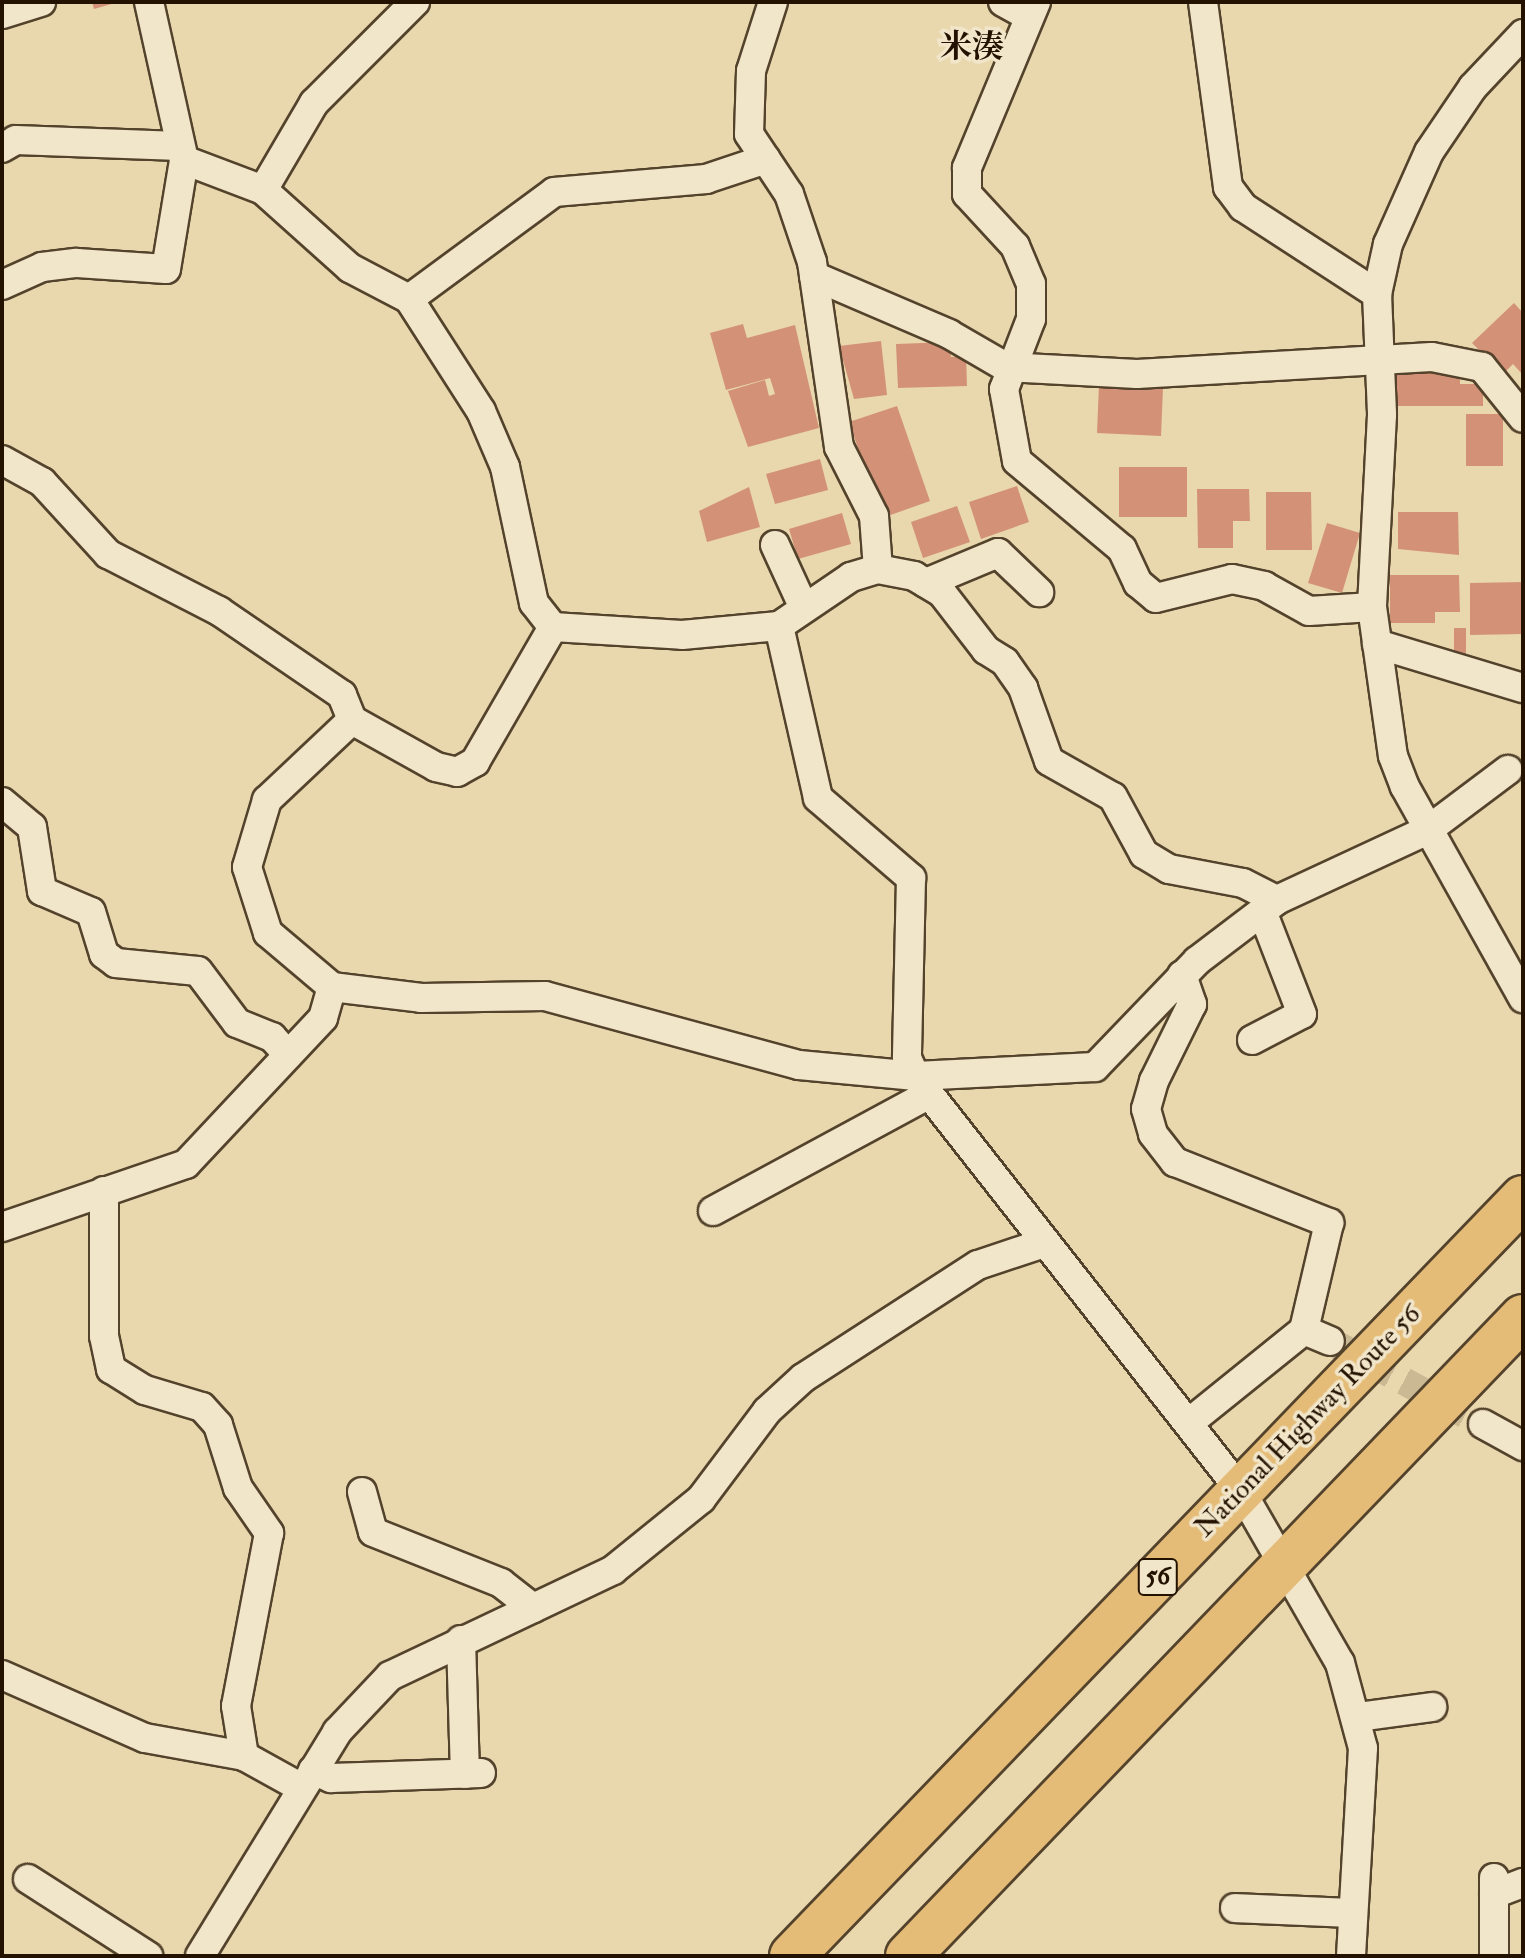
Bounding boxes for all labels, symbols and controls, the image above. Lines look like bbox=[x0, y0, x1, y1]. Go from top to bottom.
district label: 米湊 bbox=[940, 28, 1004, 66]
street label: National Highway Route 56 bbox=[1188, 1298, 1428, 1544]
road number: 56 bbox=[1136, 1555, 1180, 1599]

